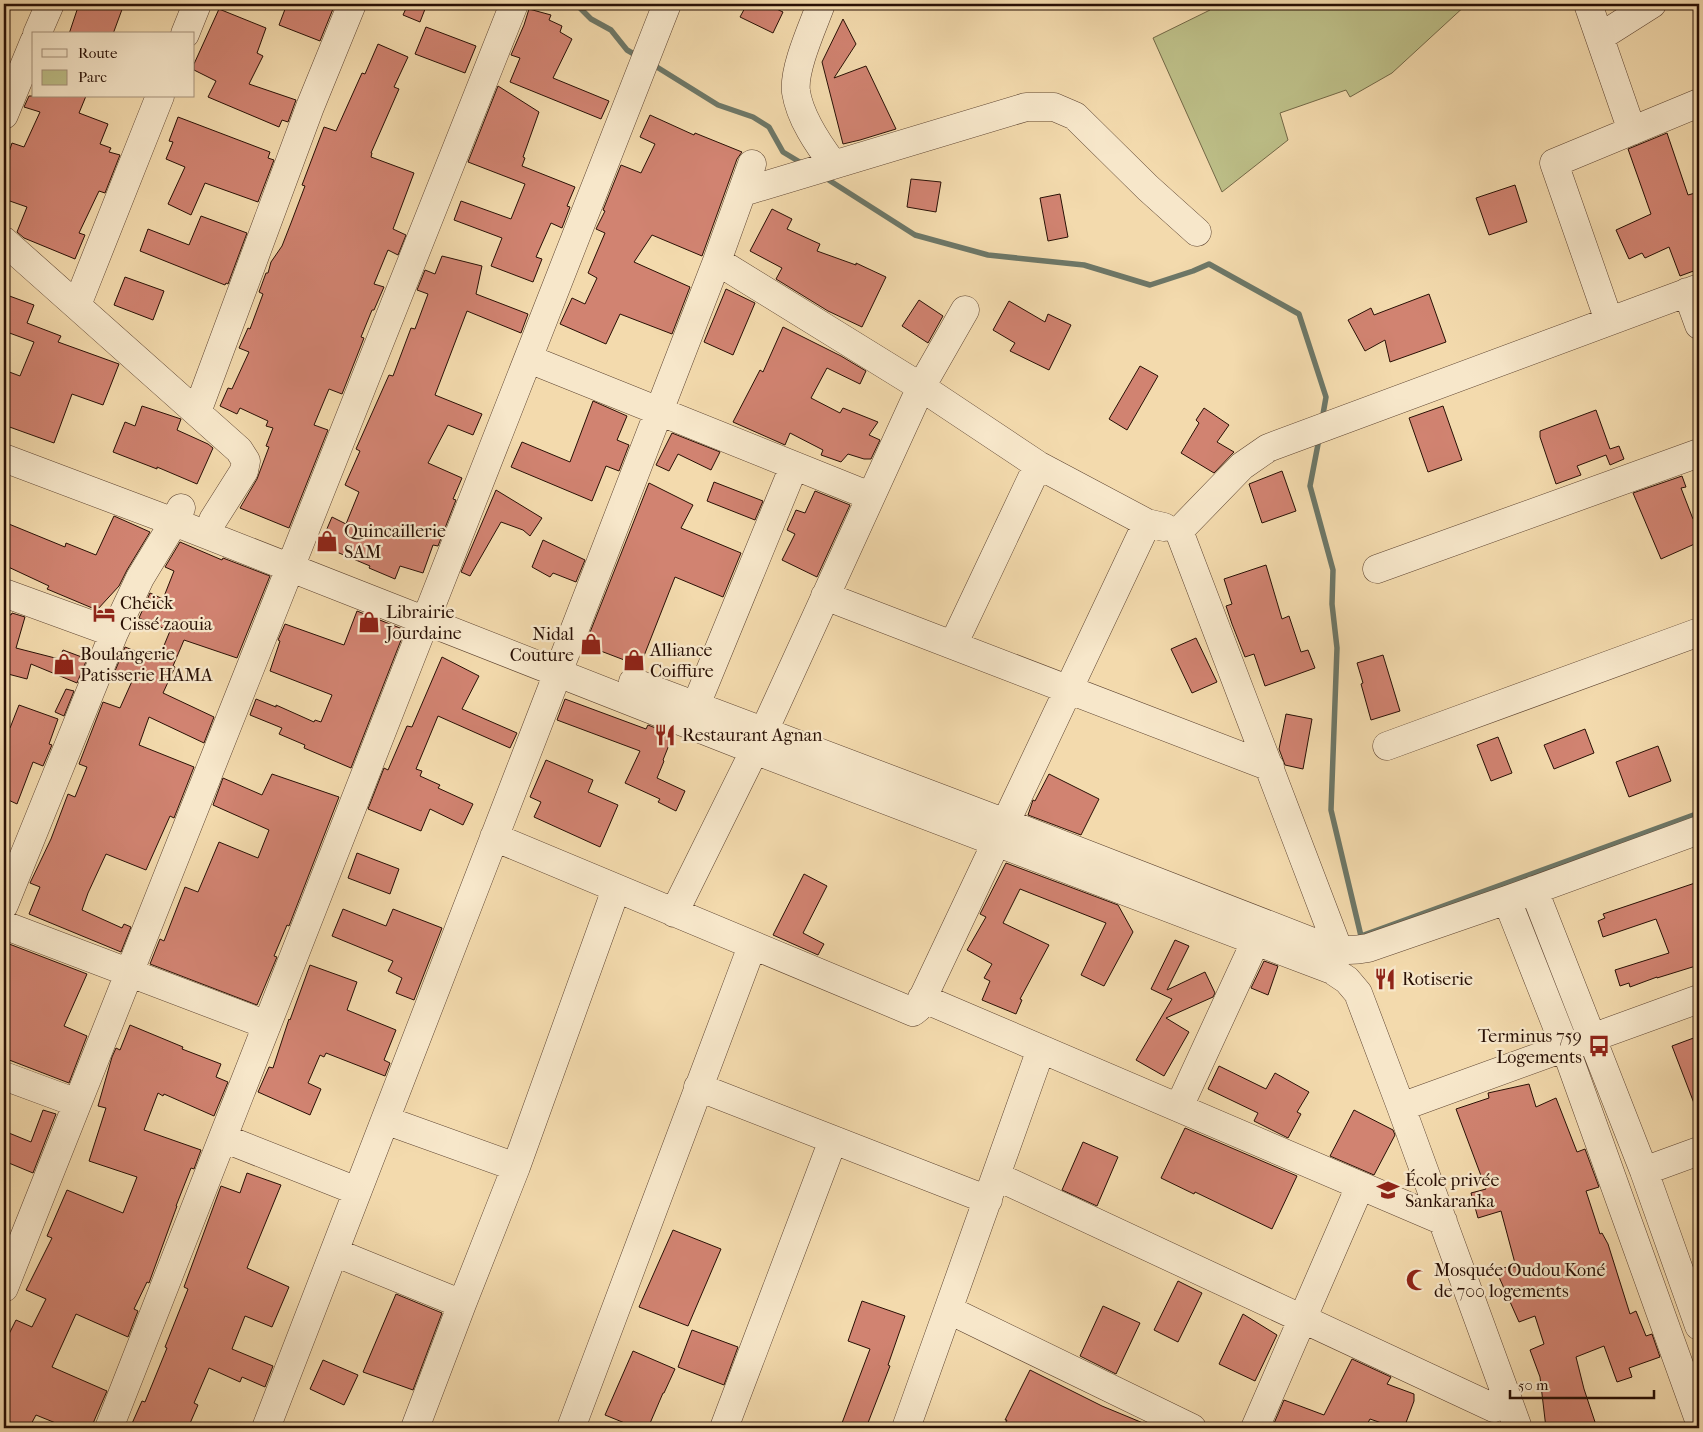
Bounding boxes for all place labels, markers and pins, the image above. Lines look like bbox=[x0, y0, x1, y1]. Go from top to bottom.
place label: Quincaillerie SAM bbox=[344, 521, 446, 563]
shop icon: Quincaillerie SAM bbox=[314, 528, 340, 554]
place label: Cheick Cissé zaouia bbox=[120, 593, 213, 635]
hotel icon: Cheick Cissé zaouia bbox=[91, 600, 117, 626]
place label: Librairie Jourdaine bbox=[384, 602, 462, 644]
shop icon: Librairie Jourdaine bbox=[356, 609, 382, 635]
place label: Nidal Couture bbox=[510, 624, 574, 666]
shop icon: Nidal Couture bbox=[578, 631, 604, 657]
place label: Alliance Coiffure bbox=[649, 640, 714, 682]
place label: Boulangerie Patisserie HAMA bbox=[80, 644, 213, 686]
shop icon: Alliance Coiffure bbox=[621, 647, 647, 673]
shop icon: Boulangerie Patisserie HAMA bbox=[51, 651, 77, 677]
restaurant icon: Restaurant Agnan bbox=[652, 722, 678, 748]
place label: Restaurant Agnan bbox=[682, 725, 823, 746]
restaurant icon: Rotiserie bbox=[1372, 966, 1398, 992]
place label: Rotiserie bbox=[1402, 969, 1473, 990]
place label: Terminus 759 Logements bbox=[1478, 1026, 1582, 1068]
bus stop icon: Terminus 759 Logements bbox=[1586, 1033, 1612, 1059]
place label: École privée Sankaranka bbox=[1405, 1169, 1499, 1212]
school or university icon: École privée Sankaranka bbox=[1375, 1177, 1401, 1203]
place label: Mosquée Oudou Koné de 700 logements bbox=[1434, 1260, 1605, 1302]
mosque icon: Mosquée Oudou Koné de 700 logements bbox=[1404, 1267, 1430, 1293]

